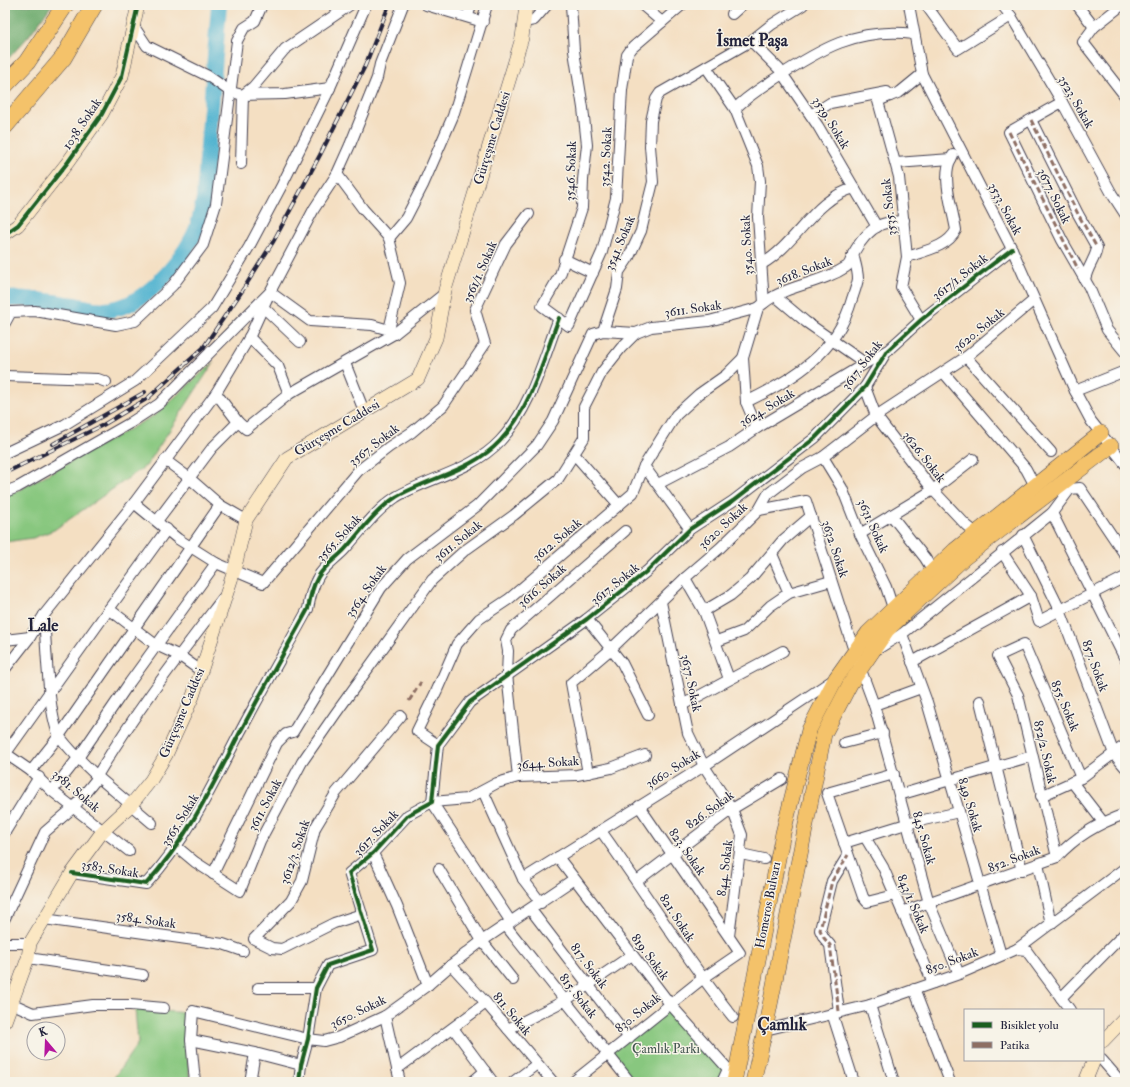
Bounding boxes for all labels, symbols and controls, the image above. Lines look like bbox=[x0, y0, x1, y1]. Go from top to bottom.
district label: İsmet Paşa bbox=[716, 28, 789, 51]
street label: 3523. Sokak bbox=[1054, 73, 1098, 132]
street label: Gürçeşme Caddesi bbox=[470, 89, 514, 187]
street label: 3539. Sokak bbox=[809, 94, 854, 153]
street label: 1038. Sokak bbox=[59, 95, 105, 153]
street label: 3542. Sokak bbox=[596, 126, 616, 188]
street label: 3546. Sokak bbox=[562, 140, 580, 201]
street label: 3677. Sokak bbox=[1034, 166, 1075, 227]
street label: 3535. Sokak bbox=[878, 177, 900, 236]
street label: 3533. Sokak bbox=[985, 180, 1026, 239]
street label: 3541. Sokak bbox=[601, 212, 639, 273]
street label: 3540. Sokak bbox=[737, 214, 757, 276]
street label: 3561/1. Sokak bbox=[459, 238, 501, 305]
street label: 3617/1. Sokak bbox=[929, 250, 992, 304]
street label: 3618. Sokak bbox=[774, 253, 835, 289]
street label: 3611. Sokak bbox=[664, 297, 723, 321]
street label: 3620. Sokak bbox=[950, 304, 1008, 355]
street label: 3617. Sokak bbox=[838, 336, 886, 393]
street label: 3624. Sokak bbox=[736, 385, 798, 431]
street label: Gürçeşme Caddesi bbox=[291, 396, 383, 460]
street label: 3567. Sokak bbox=[346, 420, 403, 470]
street label: 3626. Sokak bbox=[899, 428, 950, 487]
street label: 3631. Sokak bbox=[854, 496, 892, 556]
street label: 3620. Sokak bbox=[695, 499, 751, 553]
street label: 3565. Sokak bbox=[313, 510, 366, 565]
street label: 3612. Sokak bbox=[529, 514, 585, 565]
street label: 3611. Sokak bbox=[431, 516, 486, 565]
street label: 3632. Sokak bbox=[818, 518, 852, 580]
street label: 3617. Sokak bbox=[587, 559, 643, 609]
street label: 3616. Sokak bbox=[514, 560, 570, 611]
street label: 3564. Sokak bbox=[342, 561, 390, 621]
district label: Lale bbox=[28, 615, 59, 636]
street label: 857. Sokak bbox=[1078, 638, 1112, 695]
street label: 3637. Sokak bbox=[677, 653, 705, 714]
street label: Gürçeşme Caddesi bbox=[156, 665, 208, 761]
street label: 855. Sokak bbox=[1047, 678, 1083, 735]
street label: 852/2. Sokak bbox=[1030, 719, 1060, 786]
street label: 3660. Sokak bbox=[643, 746, 704, 792]
street label: 3644. Sokak bbox=[516, 753, 580, 773]
street label: 3581. Sokak bbox=[49, 766, 104, 816]
street label: 3611. Sokak bbox=[245, 775, 286, 834]
street label: 849. Sokak bbox=[954, 776, 986, 835]
street label: 826. Sokak bbox=[683, 787, 738, 833]
street label: 3565. Sokak bbox=[158, 790, 203, 849]
street label: 3617. Sokak bbox=[350, 806, 402, 859]
street label: 845. Sokak bbox=[909, 809, 939, 867]
street label: 3612/3. Sokak bbox=[276, 817, 314, 887]
street label: 823. Sokak bbox=[665, 825, 709, 879]
street label: 844. Sokak bbox=[714, 838, 736, 897]
street label: 852. Sokak bbox=[986, 841, 1043, 876]
street label: 3583. Sokak bbox=[80, 857, 141, 882]
street label: Homeros Bulvarı bbox=[752, 860, 784, 950]
street label: 843/1. Sokak bbox=[893, 872, 933, 937]
street label: 821. Sokak bbox=[656, 891, 699, 946]
street label: 3584. Sokak bbox=[115, 908, 178, 932]
street label: 819. Sokak bbox=[627, 931, 673, 984]
street label: 817. Sokak bbox=[567, 940, 612, 993]
street label: 850. Sokak bbox=[924, 943, 981, 978]
street label: 815. Sokak bbox=[556, 970, 601, 1022]
street label: 811. Sokak bbox=[489, 989, 535, 1040]
street label: 830. Sokak bbox=[612, 989, 665, 1036]
street label: 3650. Sokak bbox=[327, 991, 389, 1032]
legend bbox=[964, 1009, 1104, 1061]
district label: Çamlık bbox=[757, 1014, 808, 1036]
text: Bisiklet yolu bbox=[1000, 1018, 1059, 1033]
north arrow bbox=[26, 1021, 66, 1061]
text: K bbox=[37, 1024, 50, 1039]
text: Patika bbox=[1000, 1038, 1030, 1053]
park label: Çamlık Parkı bbox=[632, 1041, 700, 1057]

